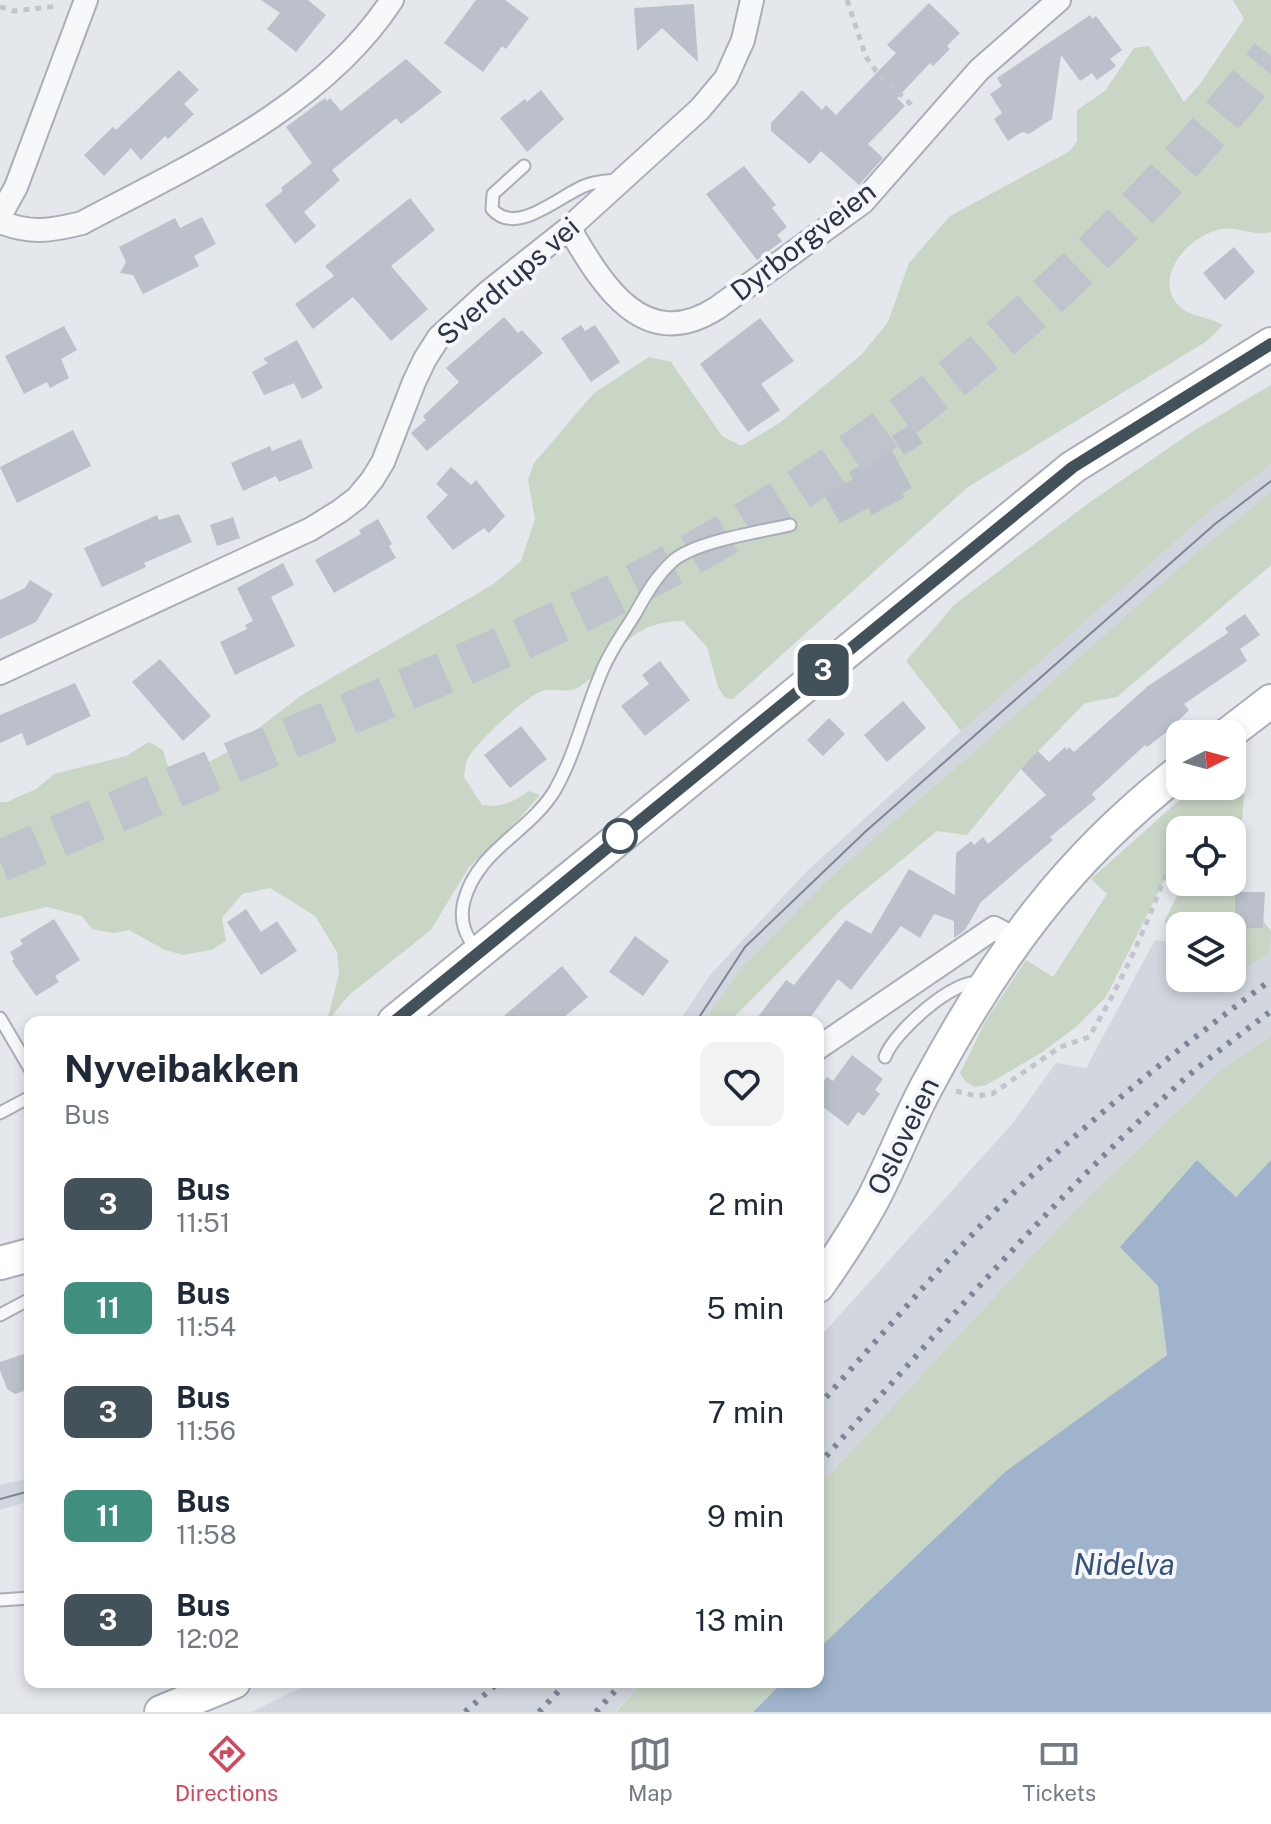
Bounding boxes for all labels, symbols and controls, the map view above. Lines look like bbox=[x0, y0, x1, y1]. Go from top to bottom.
street label: Dyrborgveien bbox=[724, 174, 882, 307]
street label: Sverdrups vei bbox=[430, 210, 585, 351]
line badge: 3 bbox=[797, 644, 849, 696]
text: 3 bbox=[814, 653, 832, 686]
north arrow bbox=[1166, 720, 1246, 800]
map controls bbox=[1166, 720, 1246, 992]
button: locate bbox=[1166, 816, 1246, 896]
unlabelled marker bbox=[603, 819, 637, 853]
button: layers bbox=[1166, 912, 1246, 992]
button: heart bbox=[700, 1042, 784, 1126]
text: Nyveibakken bbox=[64, 1046, 299, 1091]
street label: Osloveien bbox=[860, 1072, 945, 1200]
text: Bus bbox=[64, 1099, 110, 1130]
text: Bus bbox=[176, 1171, 230, 1207]
text: 2 min bbox=[708, 1186, 784, 1222]
text: 3 bbox=[99, 1187, 117, 1220]
text: 11:51 bbox=[176, 1207, 230, 1238]
text: Bus bbox=[176, 1275, 230, 1311]
text: 5 min bbox=[707, 1290, 784, 1326]
text: 11 bbox=[96, 1291, 120, 1324]
text: 11:54 bbox=[176, 1311, 236, 1342]
text: Bus bbox=[176, 1379, 230, 1415]
text: 7 min bbox=[708, 1394, 784, 1430]
text: 3 bbox=[99, 1395, 117, 1428]
text: 11:56 bbox=[176, 1415, 236, 1446]
text: Bus bbox=[176, 1483, 230, 1519]
text: 9 min bbox=[707, 1498, 784, 1534]
text: 11 bbox=[96, 1499, 120, 1532]
text: 11:58 bbox=[176, 1519, 237, 1550]
water label: Nidelva bbox=[1073, 1546, 1175, 1582]
text: Bus bbox=[176, 1587, 230, 1623]
text: 13 min bbox=[695, 1602, 784, 1638]
text: 3 bbox=[99, 1603, 117, 1636]
text: 12:02 bbox=[176, 1623, 239, 1654]
tab: Directions bbox=[175, 1732, 278, 1806]
tab: Map bbox=[628, 1732, 673, 1806]
tab: Tickets bbox=[1022, 1732, 1096, 1806]

